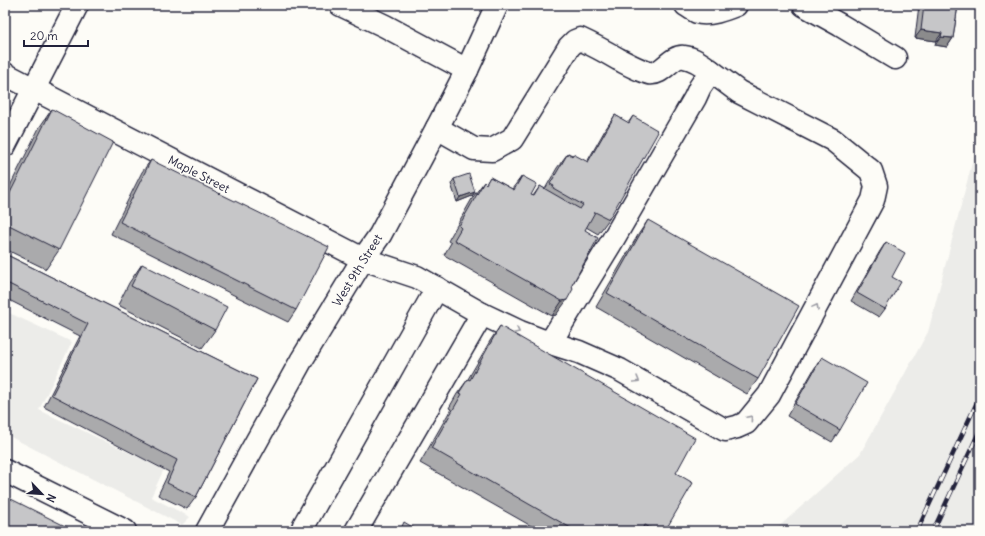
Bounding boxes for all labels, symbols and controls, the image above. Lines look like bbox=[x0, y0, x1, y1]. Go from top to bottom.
scale bar bbox=[24, 22, 88, 48]
text: 20 m bbox=[30, 28, 58, 43]
street label: Maple Street bbox=[166, 152, 232, 196]
street label: West 9th Street bbox=[329, 231, 385, 309]
one-way arrow bbox=[811, 304, 819, 311]
one-way arrow bbox=[513, 326, 520, 334]
one-way arrow bbox=[633, 375, 640, 382]
one-way arrow bbox=[745, 416, 752, 423]
north arrow bbox=[22, 474, 62, 514]
text: N bbox=[43, 492, 59, 505]

